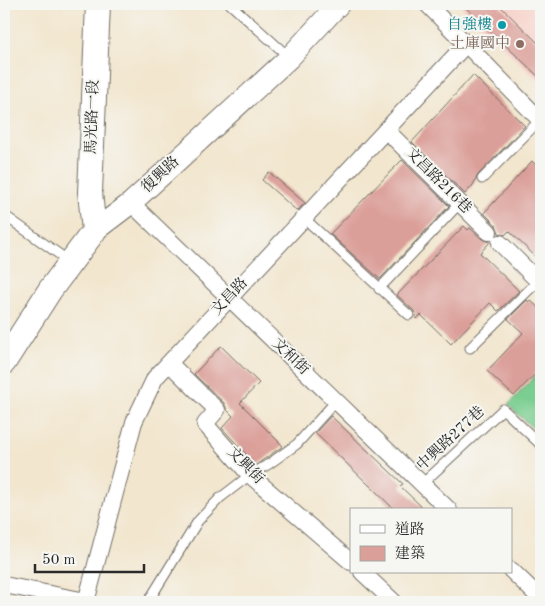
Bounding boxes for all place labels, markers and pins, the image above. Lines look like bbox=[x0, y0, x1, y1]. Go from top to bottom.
place label: 自強樓 bbox=[447, 16, 492, 33]
marker: 自強樓 bbox=[496, 19, 508, 31]
place label: 土庫國中 bbox=[450, 35, 510, 52]
marker: 土庫國中 bbox=[514, 38, 526, 50]

